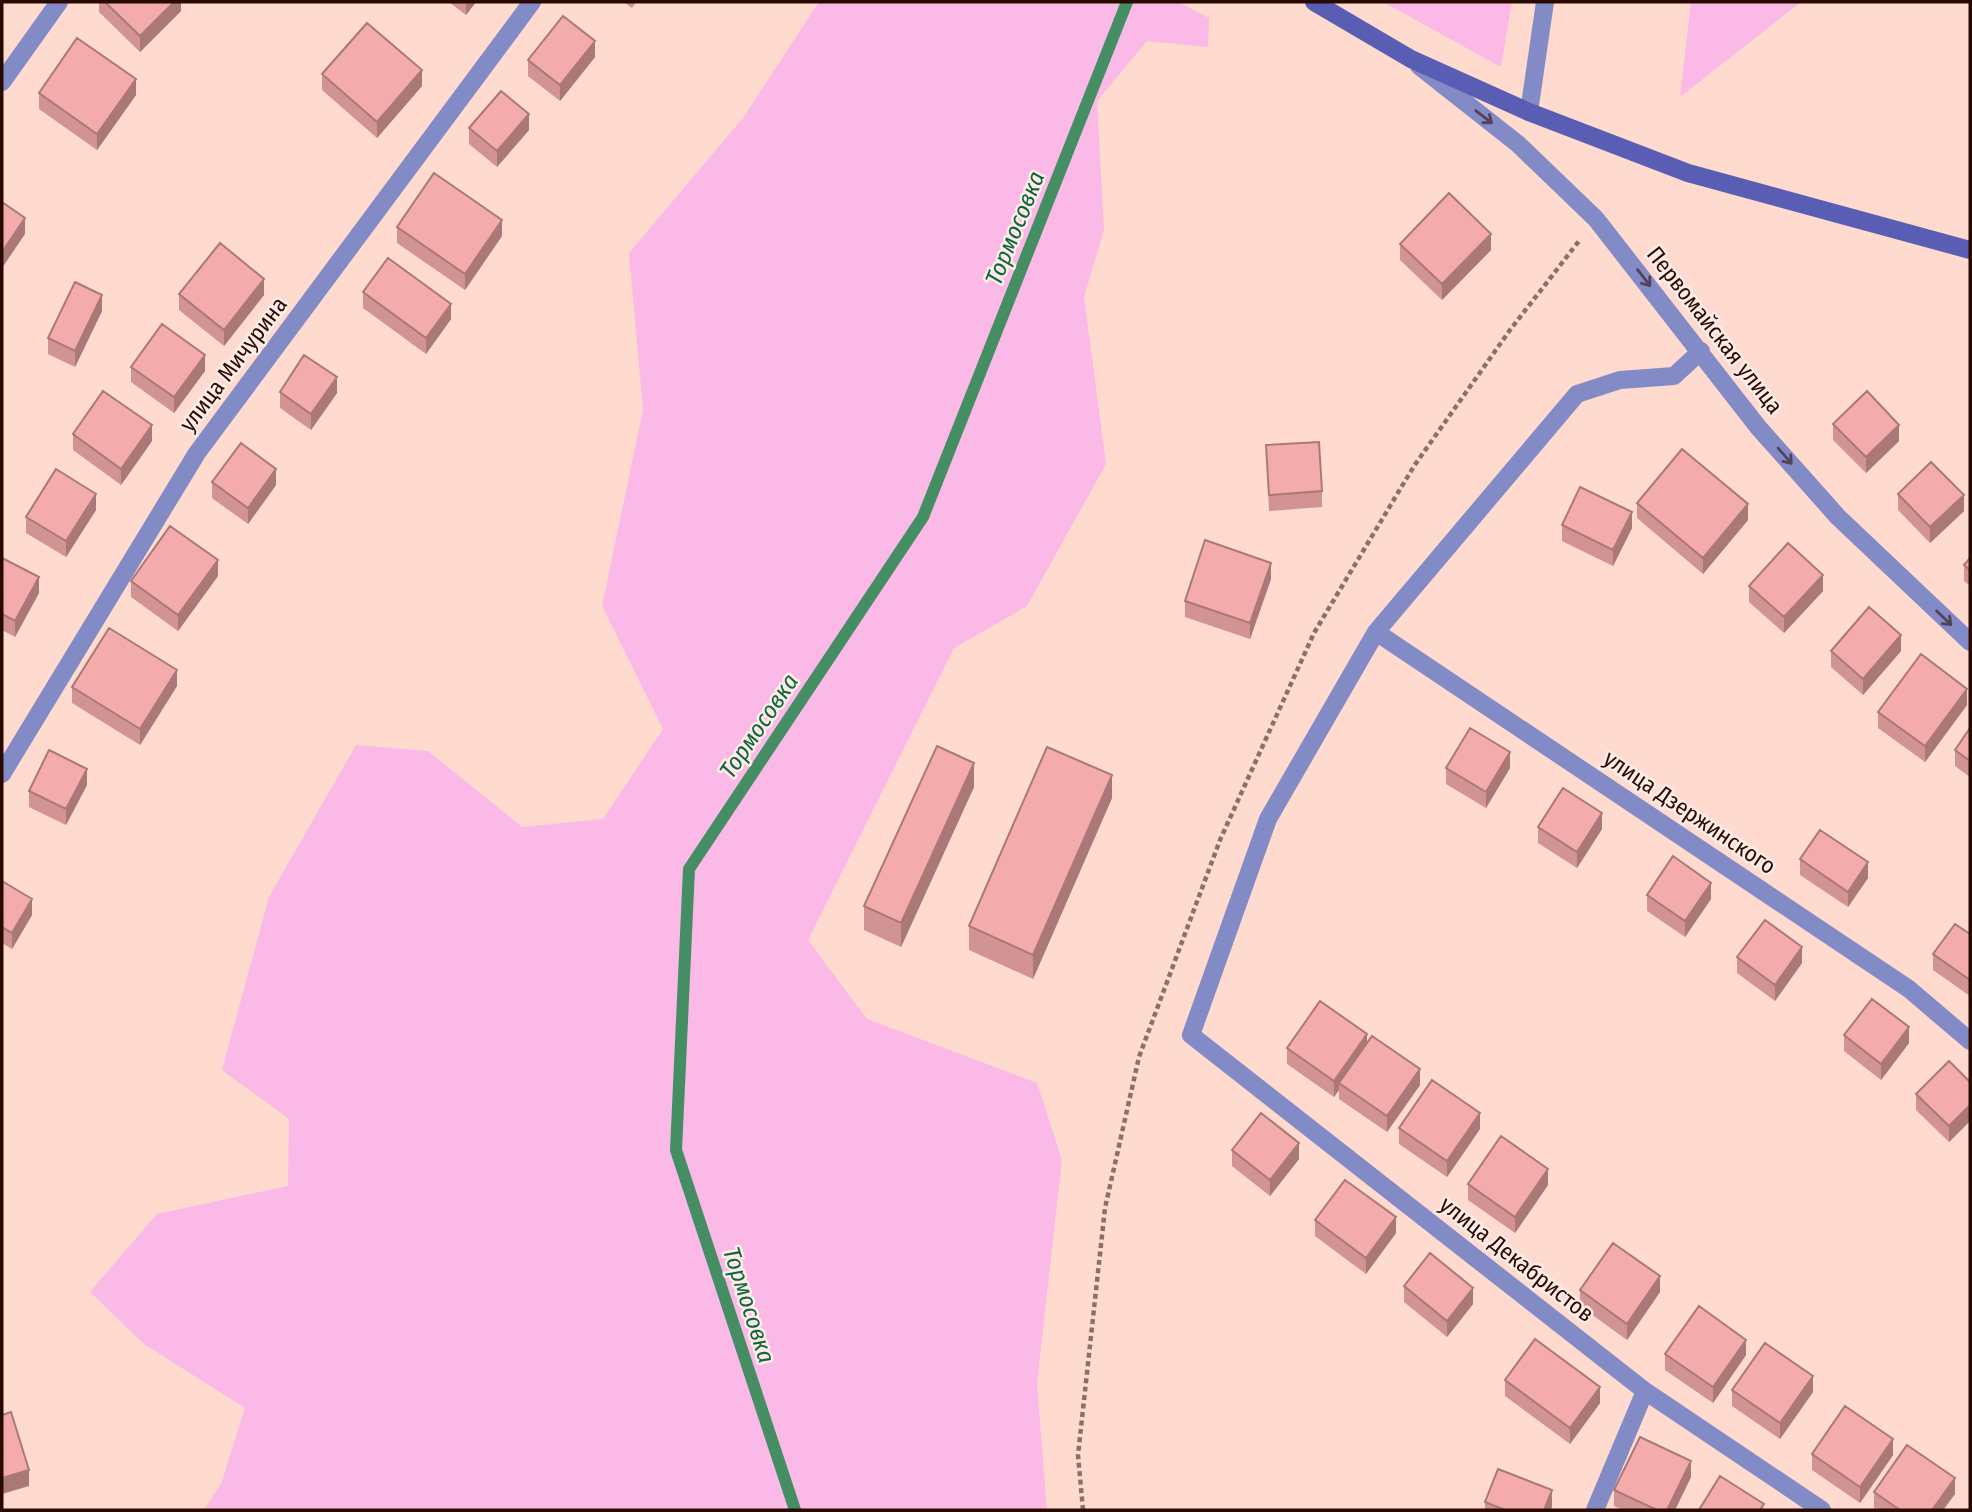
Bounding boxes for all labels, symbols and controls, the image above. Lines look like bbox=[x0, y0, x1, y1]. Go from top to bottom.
one-way arrow bbox=[1474, 109, 1492, 125]
water label: Тормосовка bbox=[980, 167, 1050, 289]
street label: Первомайская улица bbox=[1641, 241, 1789, 419]
one-way arrow bbox=[1636, 268, 1651, 286]
street label: улица Мичурина bbox=[173, 291, 293, 437]
one-way arrow bbox=[1776, 447, 1793, 464]
one-way arrow bbox=[1935, 610, 1952, 627]
water label: Тормосовка bbox=[714, 668, 804, 784]
street label: улица Дзержинского bbox=[1599, 744, 1781, 880]
street label: улица Декабристов bbox=[1434, 1190, 1600, 1328]
water label: Тормосовка bbox=[717, 1244, 781, 1366]

